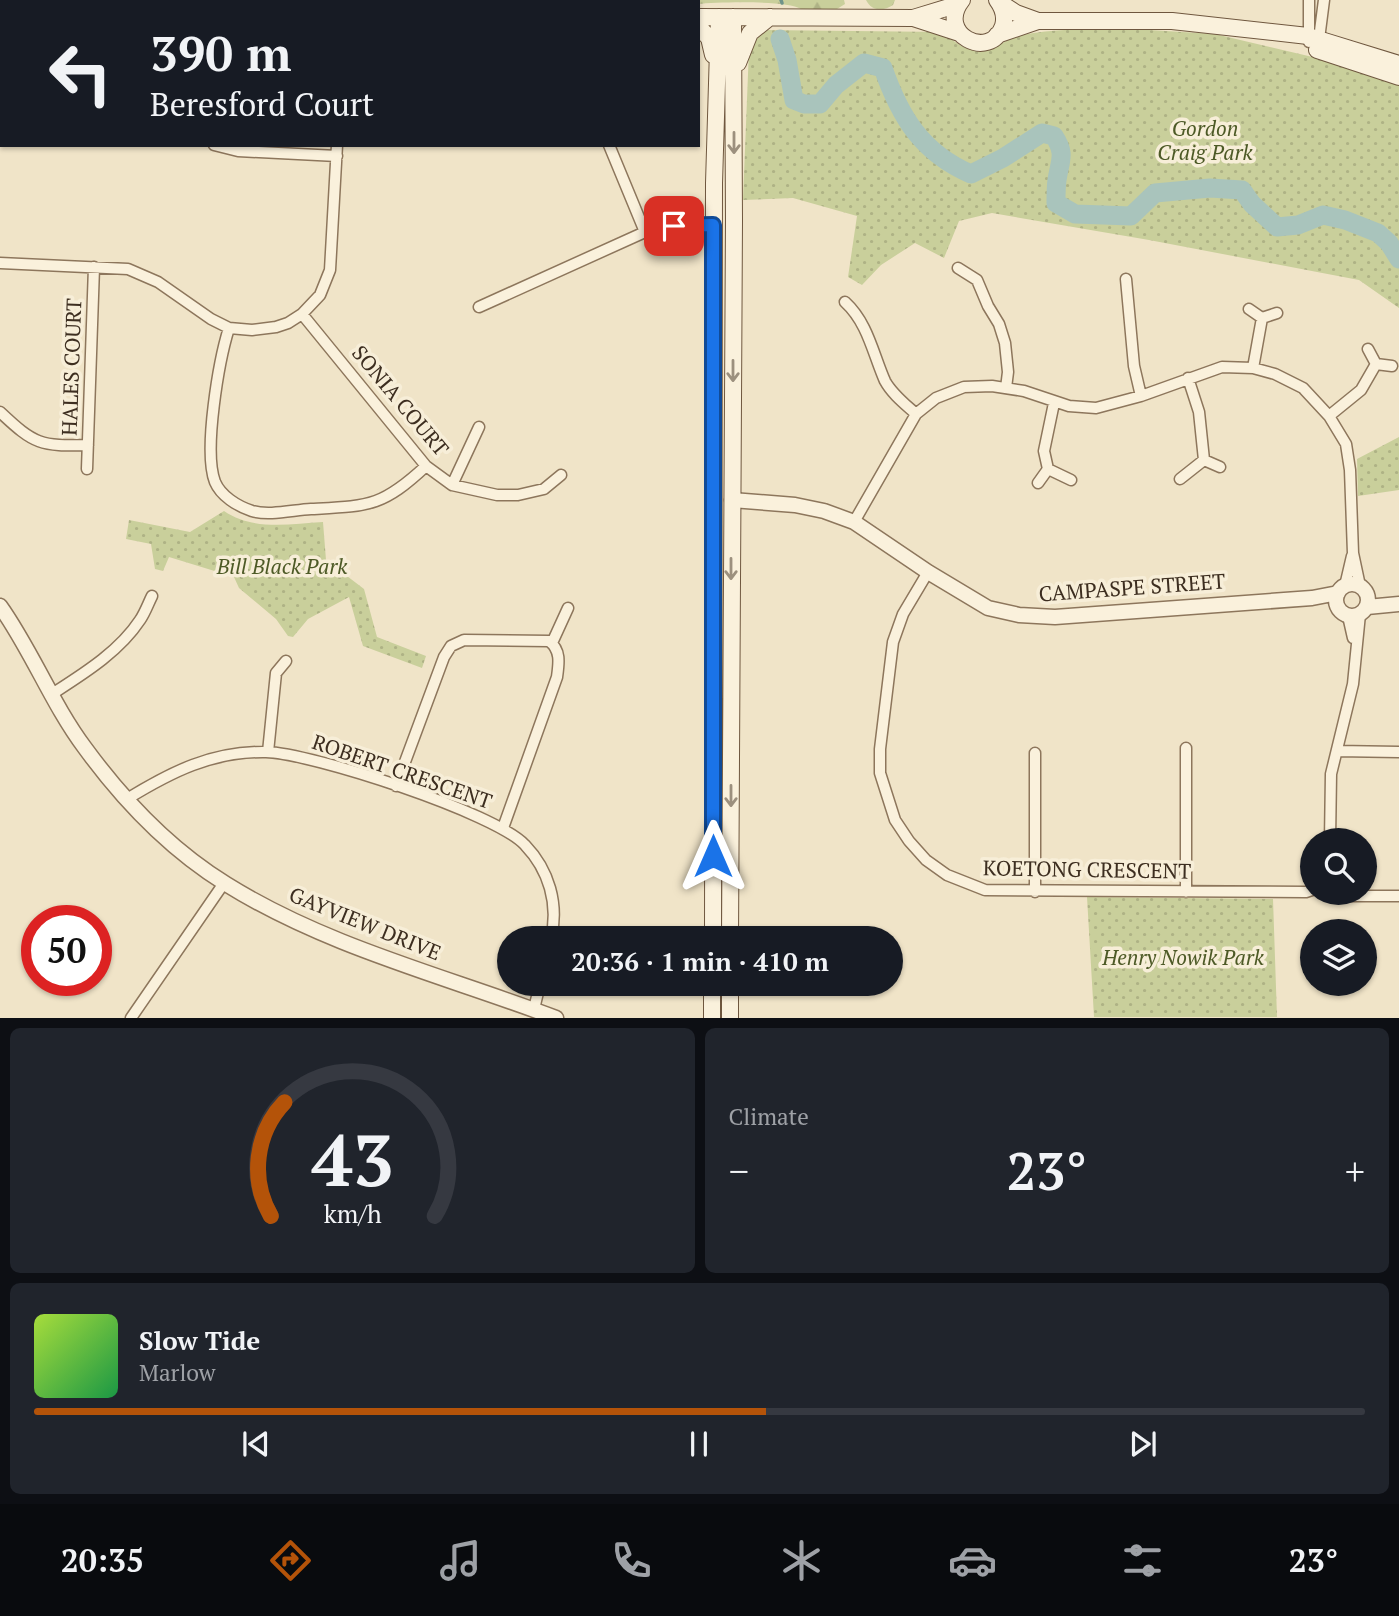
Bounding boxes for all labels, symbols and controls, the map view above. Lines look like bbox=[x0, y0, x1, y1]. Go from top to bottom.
text: 390 m bbox=[150, 20, 292, 85]
icon: left bbox=[35, 28, 126, 119]
text: Beresford Court bbox=[150, 83, 374, 125]
park label: Gordon Craig Park bbox=[1157, 114, 1254, 166]
one-way arrow bbox=[727, 131, 740, 154]
pin bbox=[644, 196, 704, 256]
icon: arrive bbox=[655, 207, 693, 245]
street label: HALES COURT bbox=[55, 298, 87, 436]
street label: SONIA COURT bbox=[346, 339, 455, 462]
one-way arrow bbox=[726, 359, 740, 382]
park label: Bill Black Park bbox=[216, 552, 348, 580]
one-way arrow bbox=[724, 557, 738, 580]
street label: CAMPASPE STREET bbox=[1038, 567, 1226, 607]
street label: ROBERT CRESCENT bbox=[309, 727, 496, 815]
one-way arrow bbox=[724, 784, 738, 807]
position arrow bbox=[676, 819, 750, 893]
map controls bbox=[1300, 828, 1377, 996]
button: search bbox=[1300, 828, 1377, 905]
street label: KOETONG CRESCENT bbox=[983, 853, 1191, 885]
street label: GAYVIEW DRIVE bbox=[285, 880, 445, 966]
speed limit sign: 50 bbox=[21, 905, 112, 996]
button: layers bbox=[1300, 919, 1377, 996]
park label: Henry Nowik Park bbox=[1101, 943, 1265, 971]
text: 20:36 · 1 min · 410 m bbox=[571, 944, 829, 978]
text: Climate bbox=[729, 1101, 809, 1132]
text: 43 bbox=[311, 1111, 393, 1208]
text: 23° bbox=[1007, 1136, 1087, 1205]
text: − bbox=[729, 1146, 749, 1196]
text: + bbox=[1345, 1146, 1365, 1196]
text: km/h bbox=[323, 1197, 381, 1230]
text: Slow Tide bbox=[139, 1323, 260, 1357]
text: Marlow bbox=[139, 1357, 216, 1388]
icon: previous bbox=[237, 1425, 275, 1463]
icon: pause bbox=[680, 1425, 718, 1463]
icon: next bbox=[1124, 1425, 1162, 1463]
icon: directions bbox=[266, 1536, 315, 1585]
icon: music bbox=[436, 1536, 485, 1585]
icon: phone bbox=[607, 1536, 656, 1585]
icon: climate bbox=[777, 1536, 826, 1585]
icon: car bbox=[948, 1536, 997, 1585]
icon: filters bbox=[1118, 1536, 1167, 1585]
text: 20:35 bbox=[61, 1539, 144, 1581]
text: 23° bbox=[1289, 1539, 1338, 1581]

